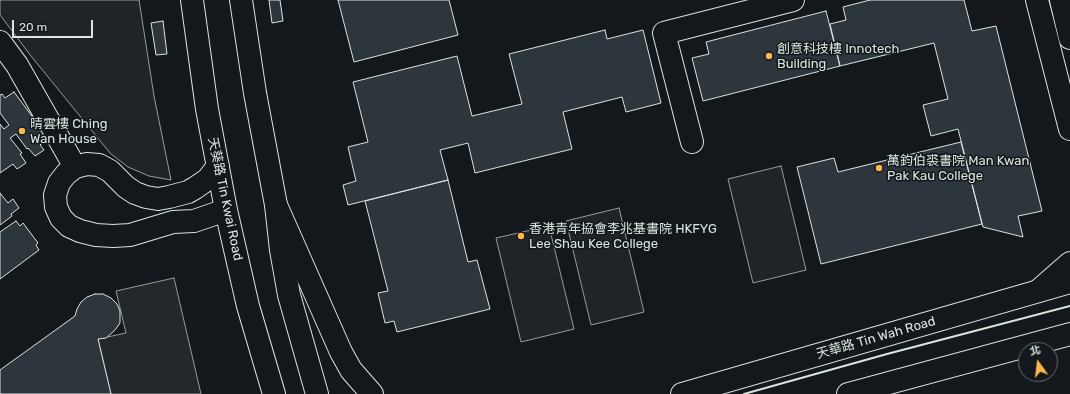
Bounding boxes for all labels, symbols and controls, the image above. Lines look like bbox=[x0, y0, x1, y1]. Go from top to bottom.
scale bar bbox=[14, 12, 95, 38]
text: 20 m bbox=[19, 20, 47, 34]
place label: 創意科技樓 Innotech Building bbox=[777, 41, 899, 72]
marker: 創意科技樓 Innotech Building bbox=[764, 51, 774, 61]
place label: 晴雲樓 Ching Wan House bbox=[30, 116, 108, 147]
marker: 晴雲樓 Ching Wan House bbox=[17, 126, 27, 136]
street label: 天葵路 Tin Kwai Road bbox=[204, 136, 246, 262]
place label: 萬鈞伯裘書院 Man Kwan Pak Kau College bbox=[887, 153, 1029, 184]
marker: 萬鈞伯裘書院 Man Kwan Pak Kau College bbox=[874, 163, 884, 173]
place label: 香港青年拹會李兆基書院 HKFYG Lee Shau Kee College bbox=[529, 221, 717, 252]
marker: 香港青年拹會李兆基書院 HKFYG Lee Shau Kee College bbox=[516, 231, 526, 241]
street label: 天華路 Tin Wah Road bbox=[815, 314, 937, 362]
north arrow bbox=[1018, 342, 1058, 382]
text: 北 bbox=[1028, 343, 1042, 358]

